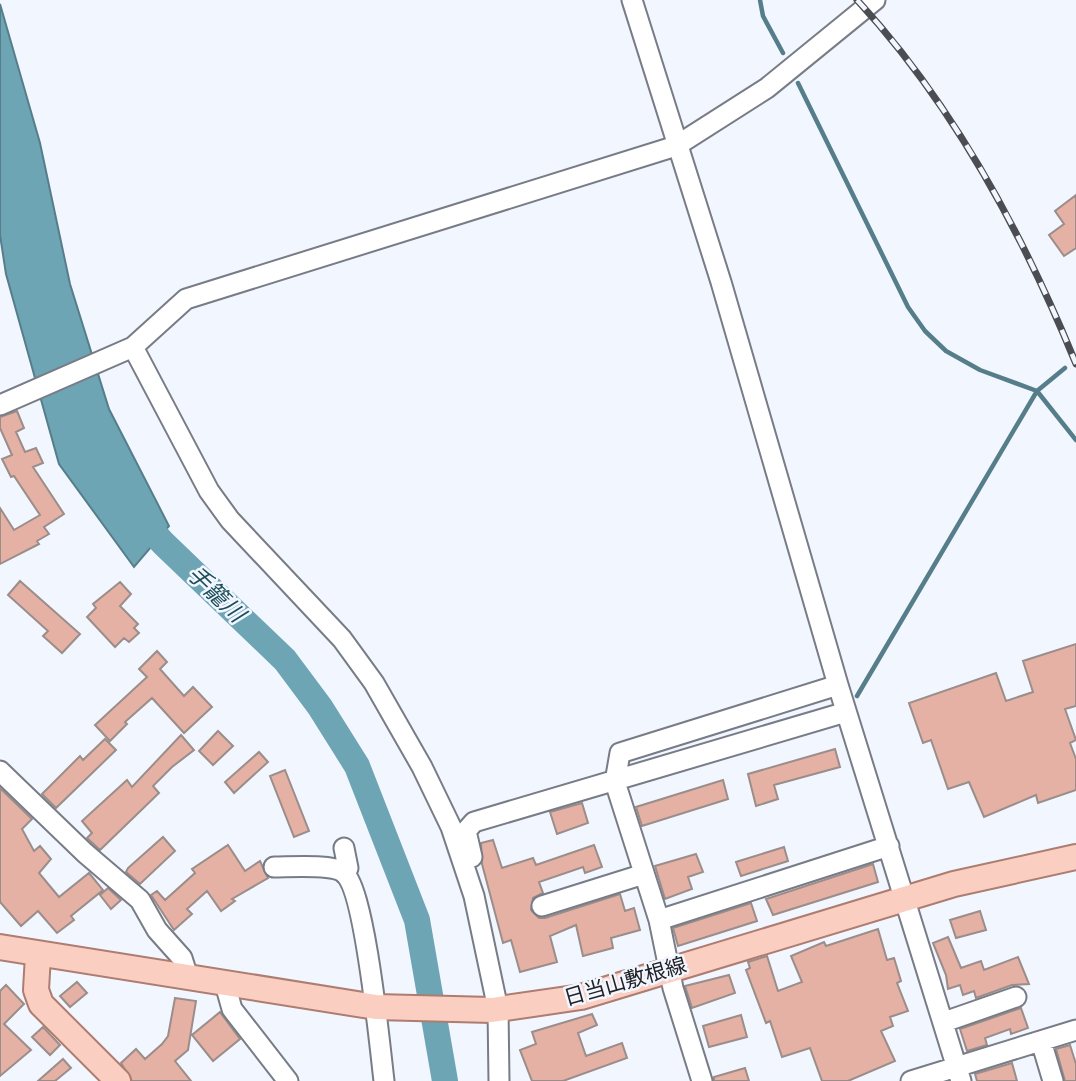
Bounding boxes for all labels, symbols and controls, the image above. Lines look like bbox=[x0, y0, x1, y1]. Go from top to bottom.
water label: 手籠川 bbox=[182, 560, 252, 630]
street label: 日当山敷根線 bbox=[561, 952, 689, 1010]

